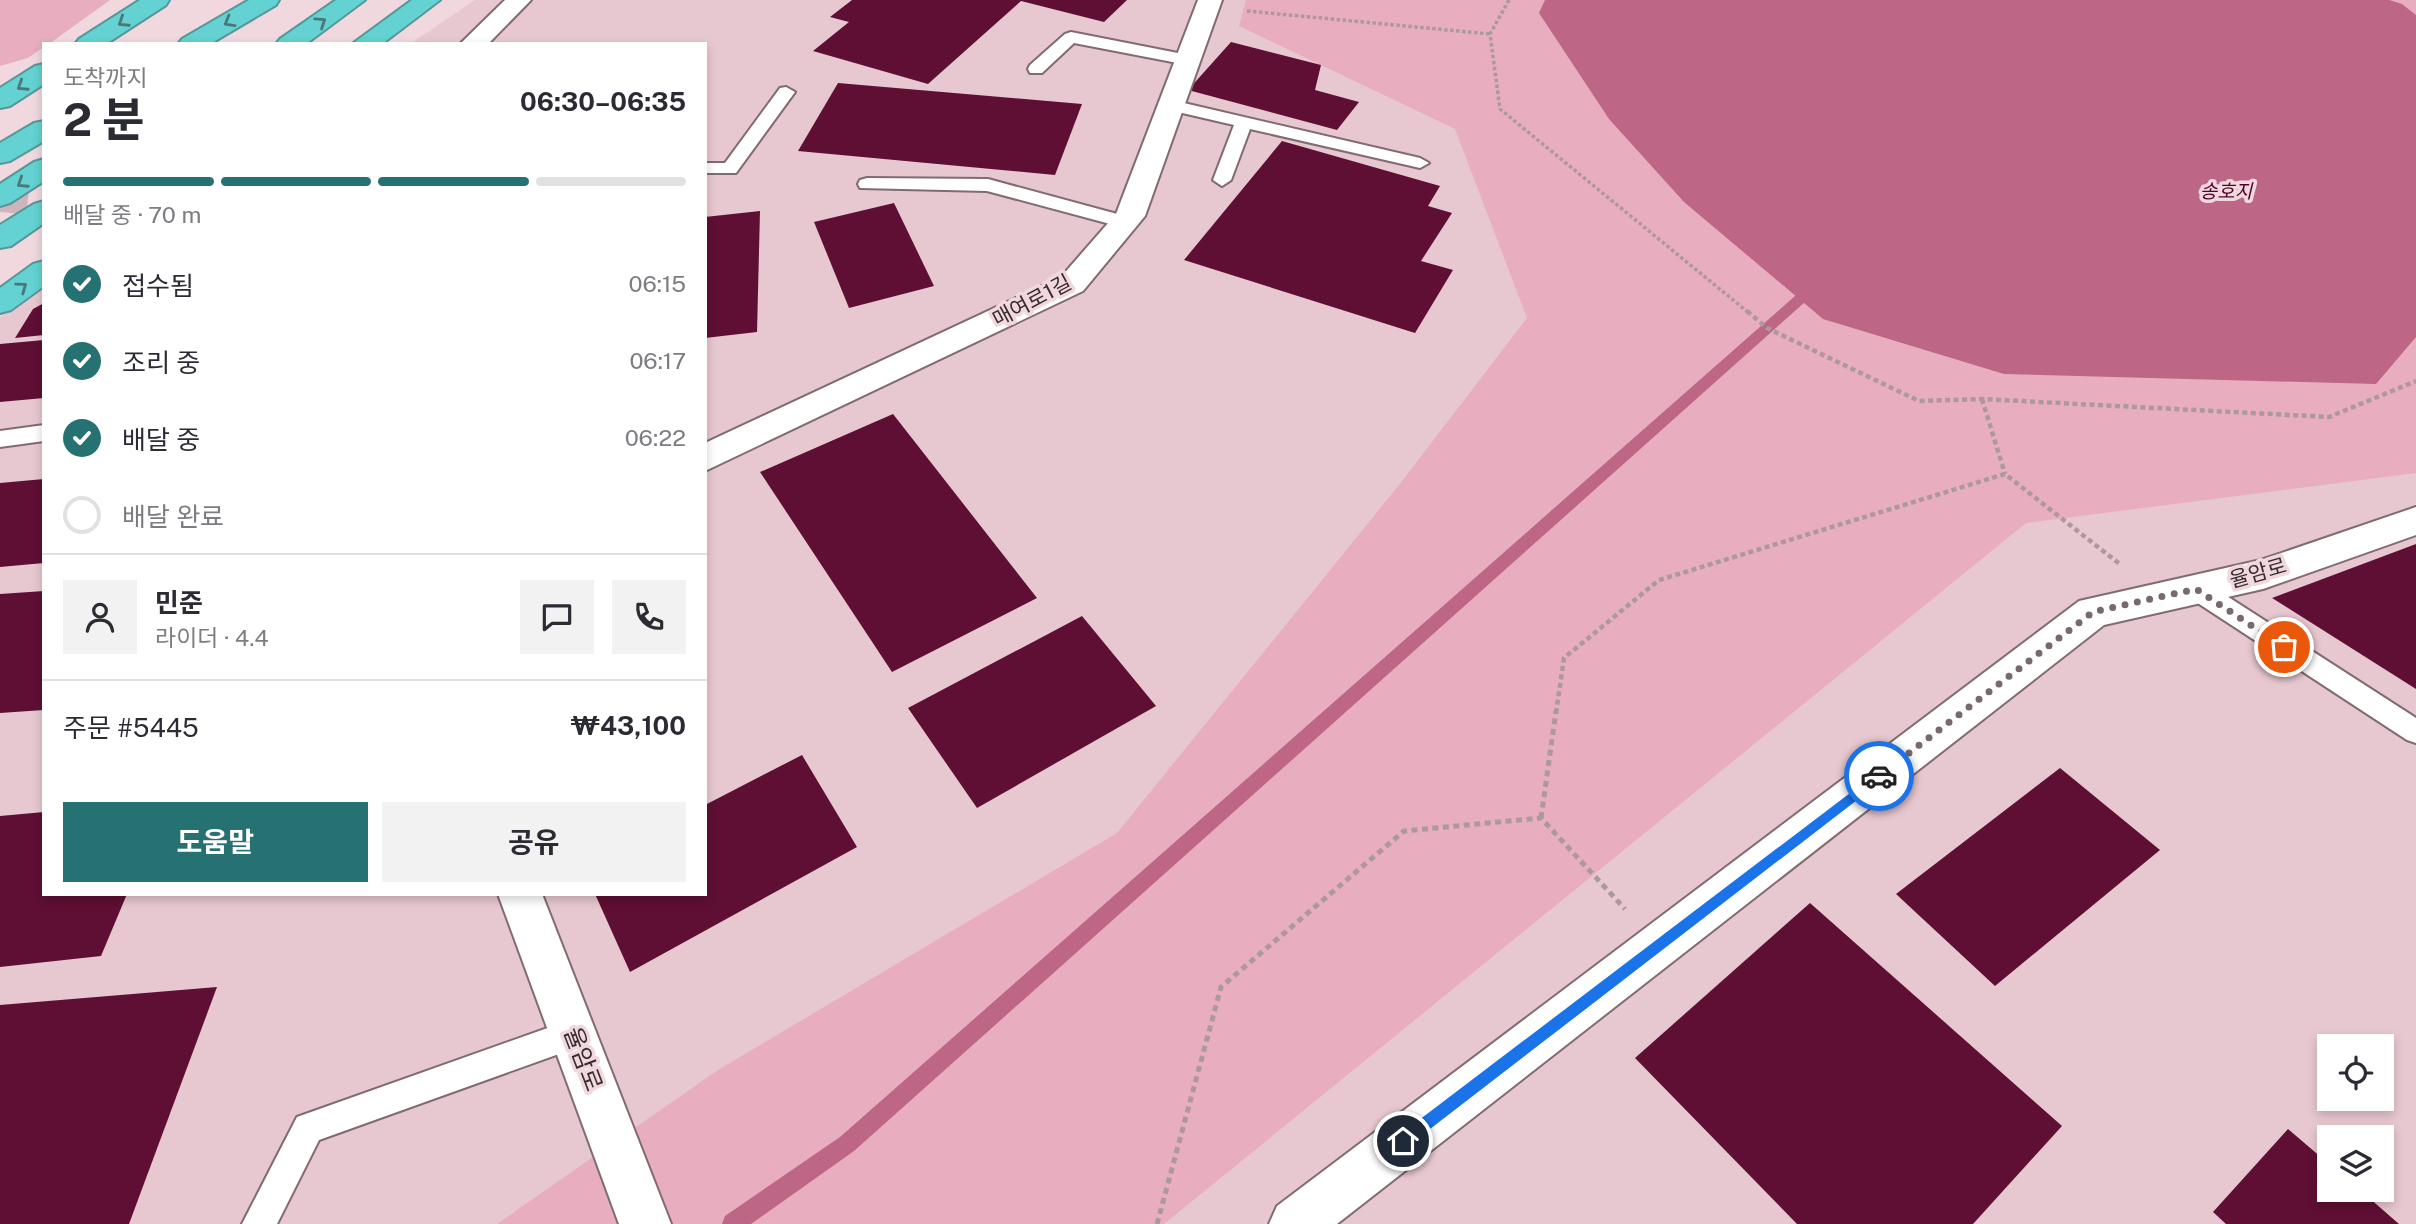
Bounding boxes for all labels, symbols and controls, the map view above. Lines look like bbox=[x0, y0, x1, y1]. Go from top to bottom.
one-way arrow bbox=[117, 13, 130, 26]
one-way arrow bbox=[224, 14, 236, 27]
one-way arrow bbox=[313, 18, 326, 30]
text: 도착까지 bbox=[63, 64, 148, 91]
one-way arrow bbox=[17, 78, 30, 91]
text: 06:30–06:35 bbox=[520, 86, 686, 117]
text: 2 분 bbox=[63, 92, 145, 146]
one-way arrow bbox=[17, 174, 30, 187]
water label: 송호지 bbox=[2200, 180, 2254, 202]
text: 배달 중 · 70 m bbox=[63, 201, 201, 228]
icon: check bbox=[63, 265, 101, 303]
street label: 매여로1길 bbox=[988, 269, 1076, 332]
text: 접수됨 bbox=[122, 270, 194, 301]
text: 06:15 bbox=[628, 270, 686, 297]
one-way arrow bbox=[14, 283, 27, 295]
icon: check bbox=[63, 342, 101, 380]
text: 조리 중 bbox=[122, 347, 200, 378]
text: 06:17 bbox=[629, 347, 686, 374]
icon: check bbox=[63, 419, 101, 457]
text: 배달 중 bbox=[122, 424, 200, 455]
text: 06:22 bbox=[625, 424, 686, 451]
text: 배달 완료 bbox=[122, 501, 224, 532]
street label: 율암로 bbox=[2227, 553, 2289, 593]
button: person bbox=[63, 580, 137, 654]
button: chat bbox=[520, 580, 594, 654]
button: phone bbox=[612, 580, 686, 654]
text: 민준 bbox=[155, 587, 203, 618]
pin bbox=[2254, 617, 2314, 677]
text: 라이더 · 4.4 bbox=[155, 624, 269, 651]
icon: bag bbox=[2265, 628, 2303, 666]
text: ₩43,100 bbox=[571, 710, 686, 741]
text: 주문 #5445 bbox=[63, 712, 199, 743]
courier bbox=[1844, 741, 1914, 811]
icon: car bbox=[1860, 757, 1898, 795]
button: 도움말 bbox=[63, 802, 368, 882]
button: 공유 bbox=[382, 802, 686, 882]
street label: 율암로 bbox=[559, 1023, 609, 1095]
map controls bbox=[2317, 1034, 2394, 1202]
button: locate bbox=[2317, 1034, 2394, 1111]
pin bbox=[1373, 1111, 1433, 1171]
icon: home bbox=[1384, 1122, 1422, 1160]
button: layers bbox=[2317, 1125, 2394, 1202]

